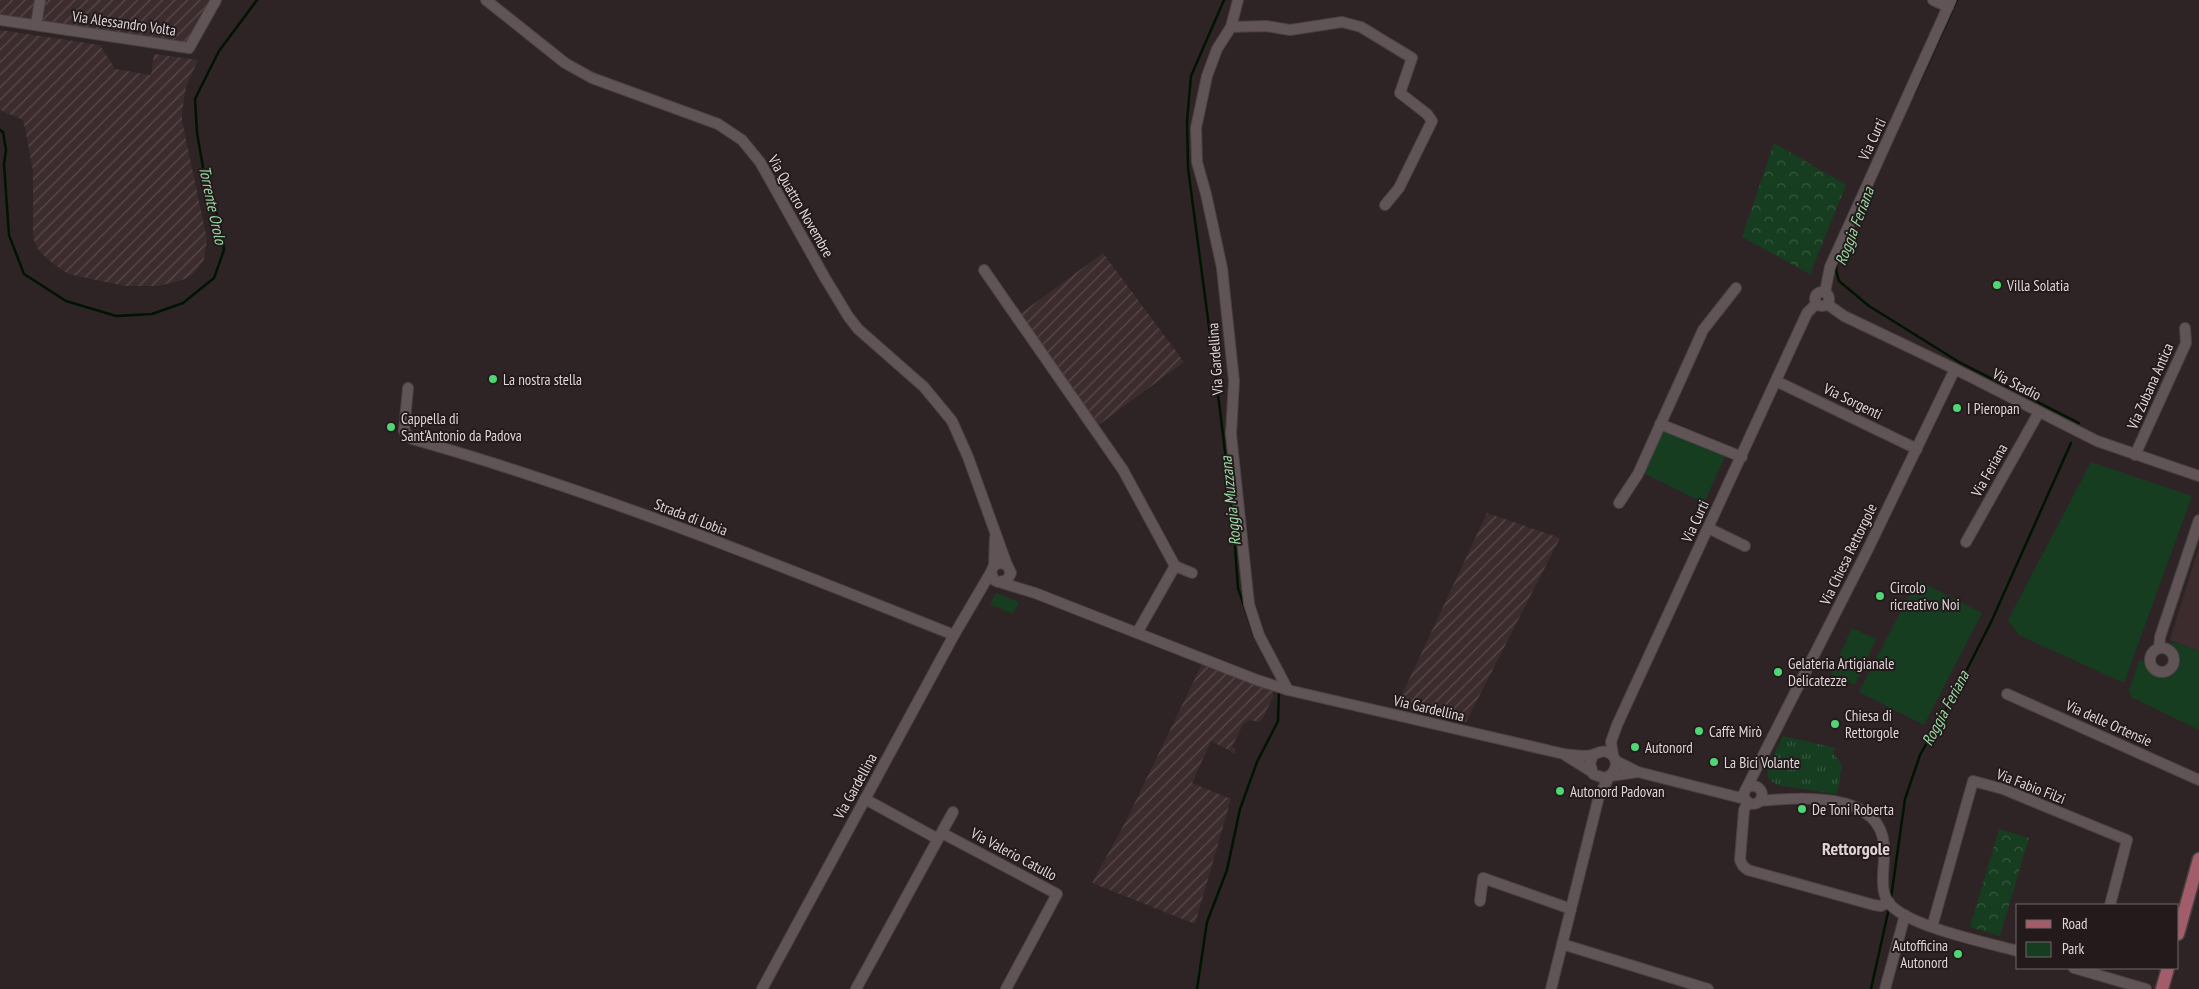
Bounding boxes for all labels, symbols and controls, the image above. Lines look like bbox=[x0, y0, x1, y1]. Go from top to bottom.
street label: Via Alessandro Volta bbox=[70, 6, 177, 40]
street label: Via Curti bbox=[1854, 115, 1890, 164]
street label: Via Quattro Novembre bbox=[763, 151, 838, 261]
water label: Torrente Orolo bbox=[195, 164, 231, 247]
water label: Roggia Feriana bbox=[1830, 183, 1879, 268]
place label: Villa Solatia bbox=[2006, 276, 2069, 295]
marker: Villa Solatia bbox=[1991, 279, 2003, 291]
street label: Via Gardellina bbox=[1203, 322, 1227, 397]
street label: Via Zubana Antica bbox=[2122, 340, 2177, 433]
street label: Via Stadio bbox=[1989, 363, 2045, 404]
place label: La nostra stella bbox=[503, 370, 582, 389]
marker: La nostra stella bbox=[487, 373, 499, 385]
street label: Via Sorgenti bbox=[1820, 378, 1885, 423]
place label: I Pieropan bbox=[1967, 399, 2020, 418]
marker: I Pieropan bbox=[1951, 402, 1963, 414]
place label: Cappella di Sant'Antonio da Padova bbox=[401, 409, 522, 445]
marker: Cappella di Sant'Antonio da Padova bbox=[385, 421, 397, 433]
street label: Via Feriana bbox=[1966, 440, 2011, 501]
water label: Roggia Muzzana bbox=[1215, 454, 1245, 547]
street label: Strada di Lobia bbox=[652, 494, 730, 540]
street label: Via Curti bbox=[1677, 497, 1713, 546]
street label: Via Chiesa Rettorgole bbox=[1815, 500, 1881, 609]
place label: Circolo ricreativo Noi bbox=[1890, 578, 1960, 614]
marker: Circolo ricreativo Noi bbox=[1874, 590, 1886, 602]
place label: Gelateria Artigianale Delicatezze bbox=[1788, 654, 1894, 690]
marker: Gelateria Artigianale Delicatezze bbox=[1772, 666, 1784, 678]
water label: Roggia Feriana bbox=[1917, 666, 1974, 749]
street label: Via Gardellina bbox=[1391, 690, 1466, 725]
street label: Via delle Ortensie bbox=[2062, 695, 2155, 750]
place label: Chiesa di Rettorgole bbox=[1845, 706, 1899, 742]
marker: Chiesa di Rettorgole bbox=[1829, 718, 1841, 730]
place label: Caffè Mirò bbox=[1709, 722, 1762, 741]
marker: Caffè Mirò bbox=[1693, 725, 1705, 737]
place label: Autonord bbox=[1645, 738, 1693, 757]
marker: Autonord bbox=[1629, 741, 1641, 753]
street label: Via Gardellina bbox=[829, 750, 881, 823]
place label: La Bici Volante bbox=[1724, 753, 1800, 772]
marker: La Bici Volante bbox=[1708, 756, 1720, 768]
street label: Via Fabio Filzi bbox=[1993, 764, 2068, 808]
place label: Autonord Padovan bbox=[1570, 782, 1665, 801]
marker: Autonord Padovan bbox=[1554, 785, 1566, 797]
place label: De Toni Roberta bbox=[1812, 800, 1894, 819]
marker: De Toni Roberta bbox=[1796, 803, 1808, 815]
street label: Via Valerio Catullo bbox=[967, 823, 1060, 885]
district label: Rettorgole bbox=[1822, 837, 1890, 860]
legend bbox=[2016, 904, 2179, 969]
text: Road bbox=[2062, 914, 2088, 933]
place label: Autofficina Autonord bbox=[1892, 936, 1948, 972]
text: Park bbox=[2062, 939, 2084, 958]
marker: Autofficina Autonord bbox=[1952, 948, 1964, 960]

